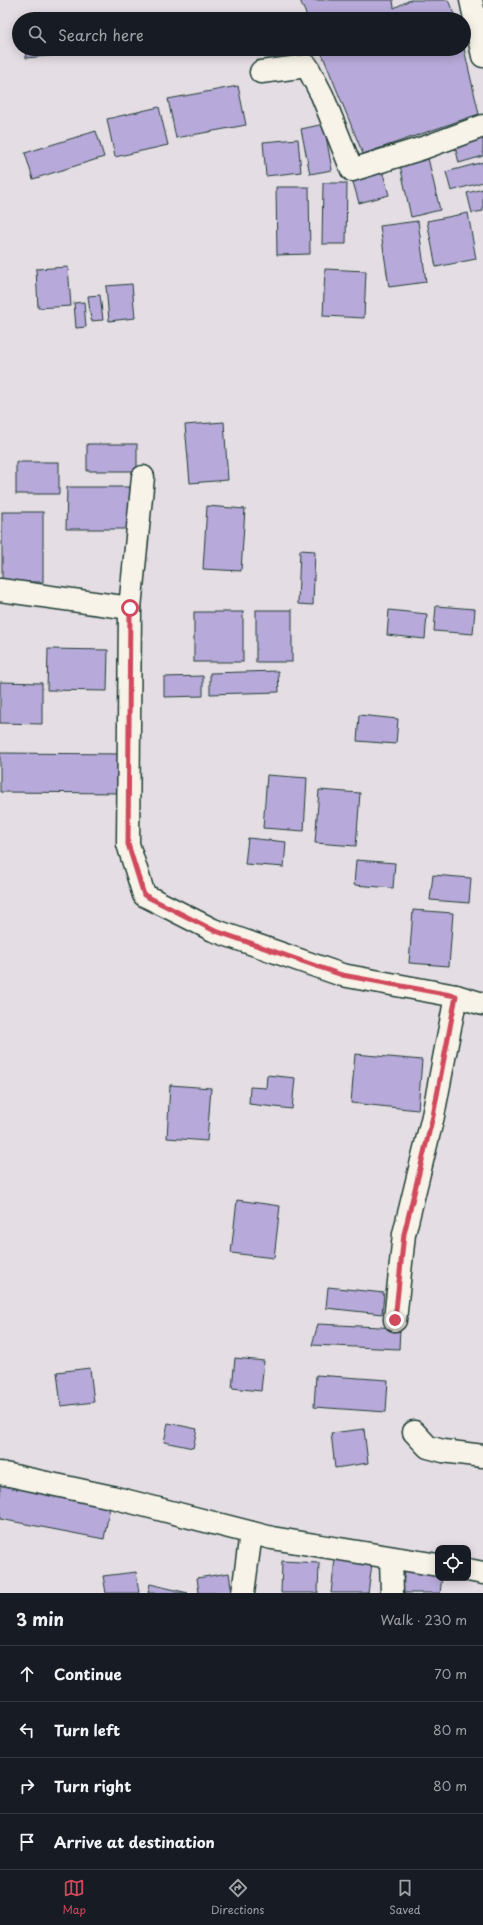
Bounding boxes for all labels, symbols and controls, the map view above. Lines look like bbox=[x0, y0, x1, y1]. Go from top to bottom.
search box bbox=[12, 12, 471, 56]
icon: search bbox=[26, 23, 48, 45]
text: Search here bbox=[58, 23, 144, 46]
route start bbox=[121, 599, 139, 617]
route end bbox=[386, 1311, 404, 1329]
map controls bbox=[435, 1545, 471, 1581]
button: locate bbox=[435, 1545, 471, 1581]
text: 3 min bbox=[16, 1606, 64, 1632]
text: Walk · 230 m bbox=[380, 1610, 467, 1629]
text: Continue bbox=[54, 1662, 122, 1685]
icon: ahead bbox=[16, 1663, 38, 1685]
text: 70 m bbox=[434, 1664, 467, 1683]
text: Turn left bbox=[54, 1718, 120, 1741]
icon: left bbox=[16, 1719, 38, 1741]
text: 80 m bbox=[433, 1720, 467, 1739]
text: Turn right bbox=[54, 1774, 131, 1797]
icon: right bbox=[16, 1775, 38, 1797]
text: 80 m bbox=[433, 1776, 467, 1795]
text: Arrive at destination bbox=[54, 1830, 215, 1853]
icon: arrive bbox=[16, 1831, 38, 1853]
tab: Map bbox=[62, 1877, 86, 1918]
tab: Directions bbox=[211, 1877, 264, 1918]
tab: Saved bbox=[389, 1877, 421, 1918]

